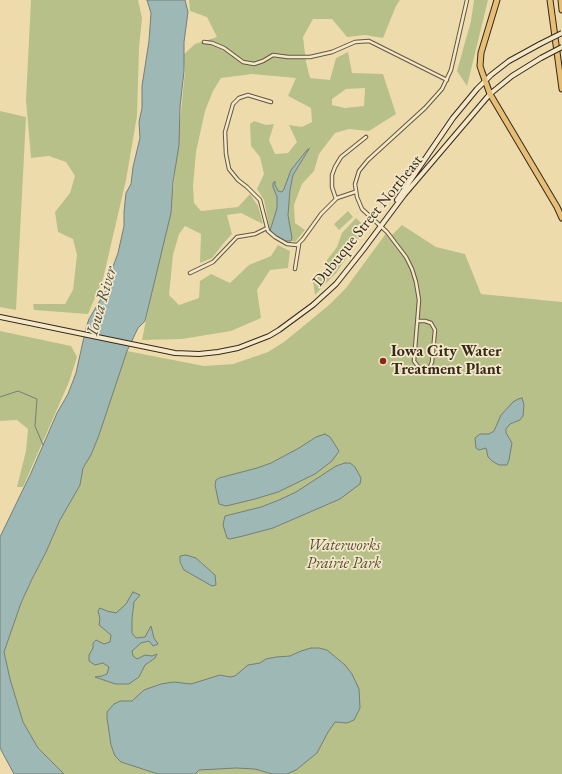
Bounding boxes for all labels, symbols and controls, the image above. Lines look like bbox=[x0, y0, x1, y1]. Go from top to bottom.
street label: Dubuque Street Northeast bbox=[309, 151, 427, 291]
water label: Iowa River bbox=[82, 264, 122, 338]
place label: Iowa City Water Treatment Plant bbox=[391, 342, 502, 380]
marker: Iowa City Water Treatment Plant bbox=[378, 356, 388, 366]
park label: Waterworks Prairie Park bbox=[307, 536, 381, 574]

